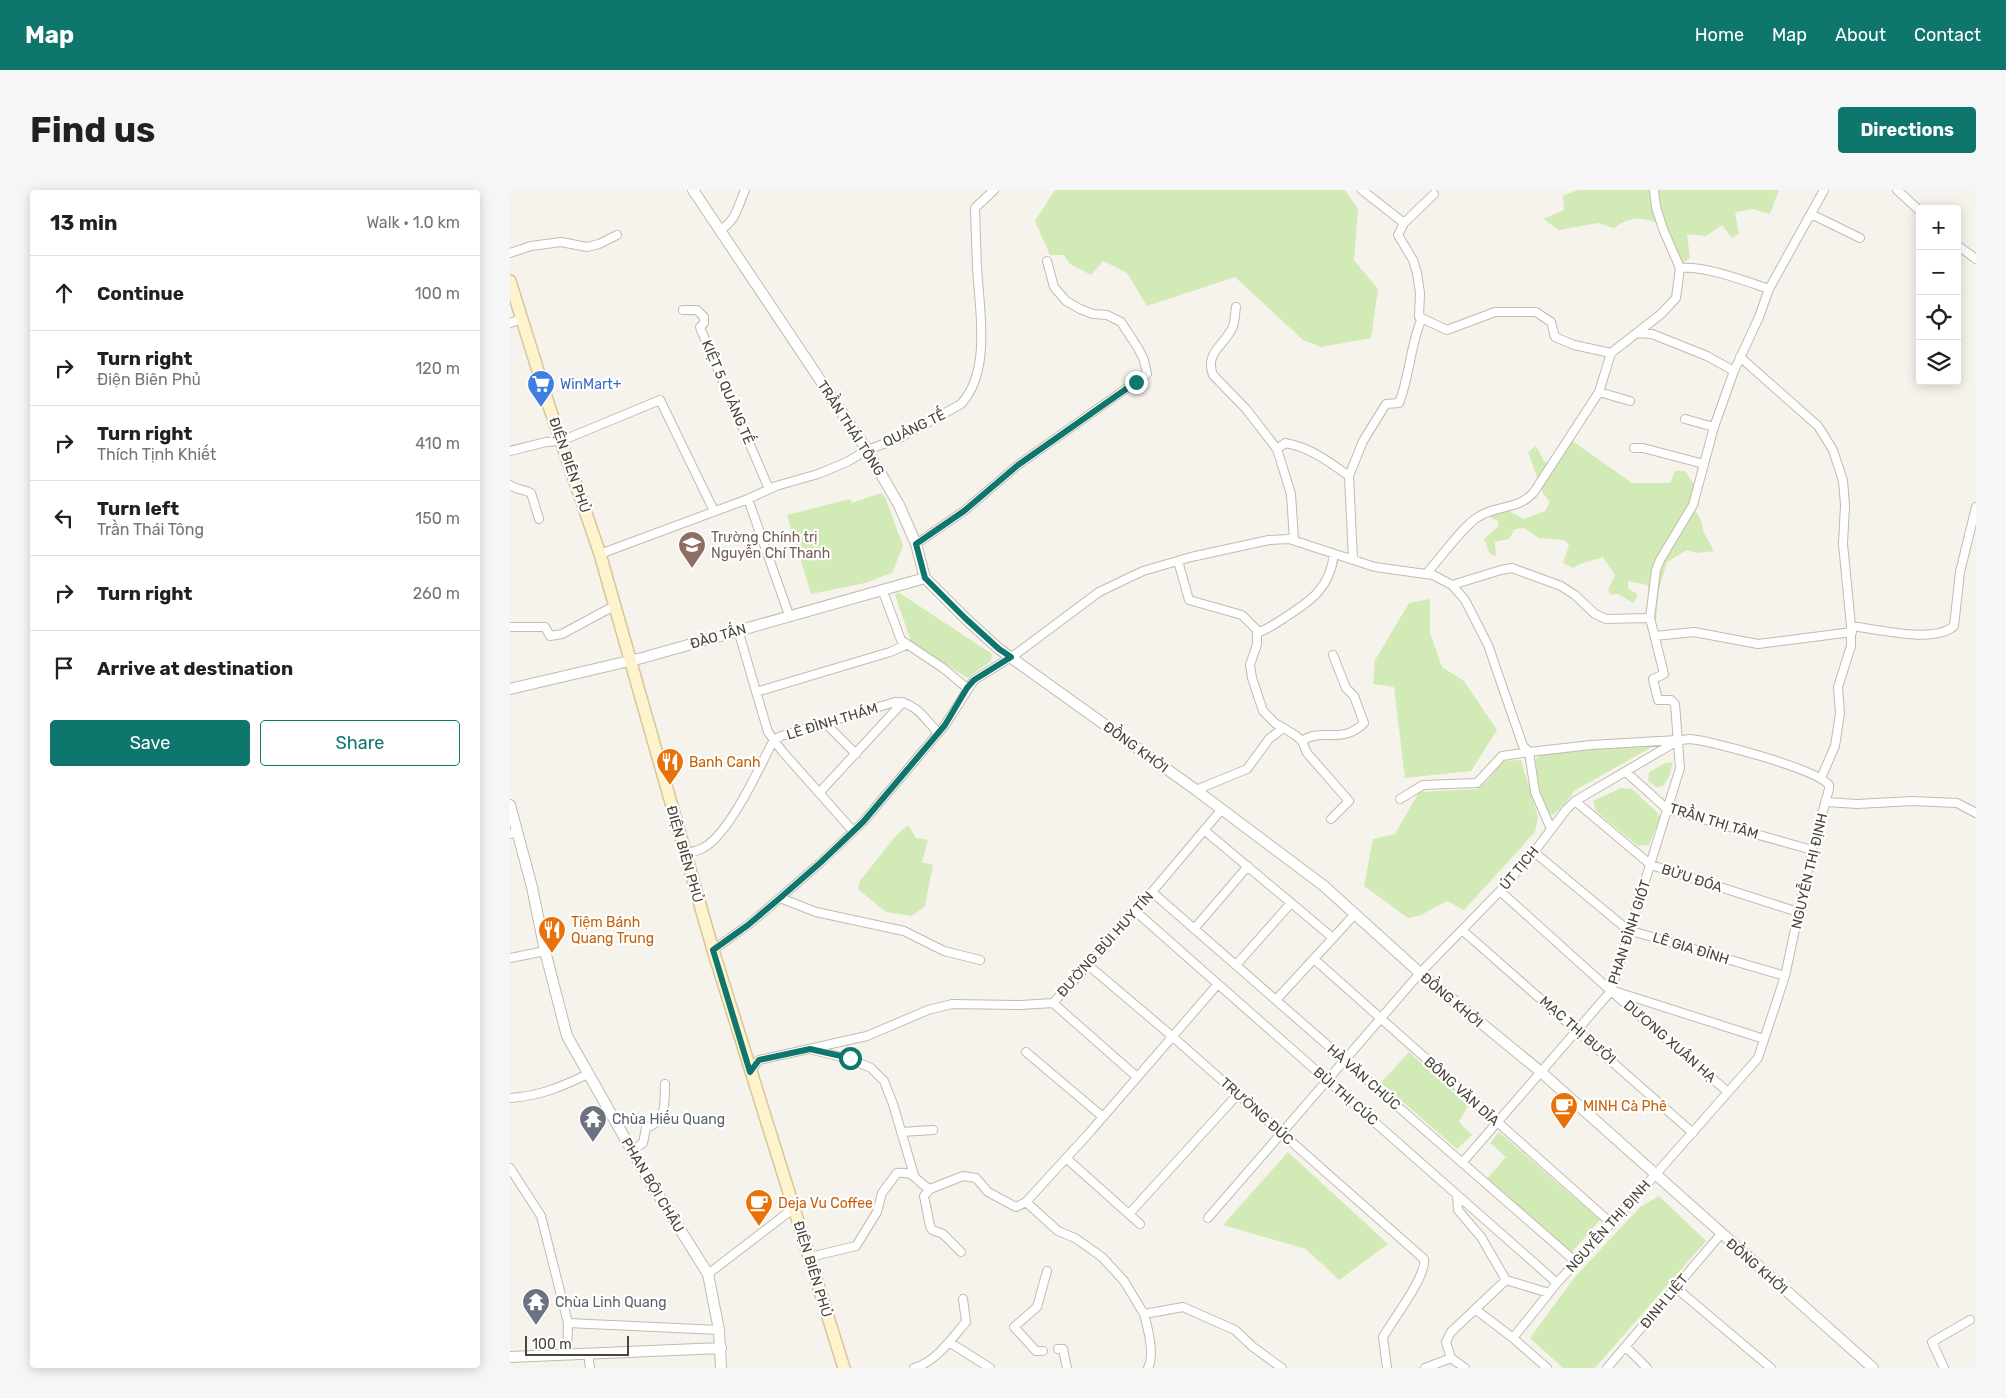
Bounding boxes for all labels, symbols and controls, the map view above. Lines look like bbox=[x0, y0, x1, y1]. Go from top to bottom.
text: Map bbox=[25, 21, 74, 49]
text: Home bbox=[1695, 24, 1744, 46]
text: Map bbox=[1772, 24, 1807, 46]
text: About bbox=[1835, 24, 1886, 46]
text: Contact bbox=[1914, 24, 1981, 46]
button: Directions bbox=[1838, 107, 1976, 153]
text: Find us bbox=[30, 109, 155, 151]
map controls bbox=[1916, 205, 1961, 385]
button: + bbox=[1916, 205, 1961, 250]
text: 13 min bbox=[50, 210, 118, 235]
text: Walk · 1.0 km bbox=[366, 213, 460, 232]
button: − bbox=[1916, 250, 1961, 295]
icon: ahead bbox=[50, 279, 78, 307]
text: Continue bbox=[97, 282, 184, 305]
text: 100 m bbox=[415, 284, 460, 303]
button: locate bbox=[1916, 295, 1961, 340]
street label: KIỆT 5 QUẢNG TẾ bbox=[698, 336, 760, 447]
button: layers bbox=[1916, 340, 1961, 385]
text: Turn right bbox=[97, 347, 192, 370]
icon: right bbox=[50, 354, 78, 382]
text: 120 m bbox=[415, 359, 460, 378]
supermarket icon: WinMart+ bbox=[526, 369, 556, 408]
text: Điện Biên Phủ bbox=[97, 370, 201, 389]
route end bbox=[1125, 371, 1148, 394]
place label: WinMart+ bbox=[560, 376, 622, 393]
street label: TRẦN THÁI TÔNG bbox=[813, 376, 890, 479]
street label: QUẢNG TẾ bbox=[879, 404, 948, 451]
street label: ĐIỆN BIÊN PHỦ bbox=[545, 415, 595, 515]
text: Turn right bbox=[97, 422, 192, 445]
icon: right bbox=[50, 429, 78, 457]
text: 410 m bbox=[415, 434, 460, 453]
text: Thích Tịnh Khiết bbox=[97, 445, 216, 464]
text: Turn left bbox=[97, 497, 179, 520]
icon: left bbox=[50, 504, 78, 532]
text: 150 m bbox=[415, 509, 460, 528]
text: Trần Thái Tông bbox=[97, 520, 204, 539]
place label: Trường Chính trị Nguyễn Chí Thanh bbox=[711, 529, 830, 562]
school or university icon: Trường Chính trị Nguyễn Chí Thanh bbox=[677, 530, 707, 569]
icon: right bbox=[50, 579, 78, 607]
text: Turn right bbox=[97, 582, 192, 605]
text: 260 m bbox=[413, 584, 460, 603]
street label: ĐÀO TẤN bbox=[687, 618, 748, 653]
icon: arrive bbox=[50, 654, 78, 682]
text: Arrive at destination bbox=[97, 657, 293, 680]
street label: LÊ ĐÌNH THÁM bbox=[784, 699, 880, 743]
street label: ĐỒNG KHỞI bbox=[1100, 716, 1173, 777]
button: Save bbox=[50, 720, 250, 766]
button: Share bbox=[260, 720, 460, 766]
restaurant icon: Banh Canh bbox=[655, 747, 685, 786]
place label: Banh Canh bbox=[689, 754, 761, 771]
street label: TRẦN THỊ TÂM bbox=[1667, 797, 1761, 843]
street label: ĐIỆN BIÊN PHỦ bbox=[663, 803, 707, 905]
street label: NGUYỄN THỊ ĐỊNH bbox=[1786, 811, 1831, 931]
street label: ÚT TỊCH bbox=[1495, 842, 1543, 894]
street label: BỬU ĐÓA bbox=[1659, 860, 1725, 896]
street label: PHAN ĐÌNH GIÓT bbox=[1604, 877, 1654, 987]
street label: ĐƯỜNG BÙI HUY TÍN bbox=[1053, 887, 1157, 1001]
place label: Tiệm Bánh Quang Trung bbox=[571, 914, 654, 947]
restaurant icon: Tiệm Bánh Quang Trung bbox=[537, 915, 567, 954]
street label: LÊ GIA ĐỈNH bbox=[1651, 928, 1731, 968]
street label: ĐỒNG KHỞI bbox=[1417, 967, 1488, 1031]
street label: MẠC THỊ BƯỞI bbox=[1536, 992, 1620, 1068]
street label: DƯƠNG XUÂN HẠ bbox=[1620, 996, 1720, 1086]
street label: HÀ VĂN CHÚC bbox=[1324, 1040, 1404, 1114]
route start bbox=[839, 1047, 862, 1070]
street label: BÔNG VĂN DĨA bbox=[1421, 1053, 1504, 1130]
street label: BÙI THỊ CÚC bbox=[1310, 1063, 1382, 1129]
street label: TRƯỜNG ĐÚC bbox=[1216, 1073, 1298, 1149]
cafe icon: MINH Cà Phê bbox=[1549, 1091, 1579, 1130]
place label: MINH Cà Phê bbox=[1583, 1098, 1667, 1115]
temple icon: Chùa Hiếu Quang bbox=[578, 1104, 608, 1143]
place label: Chùa Hiếu Quang bbox=[612, 1110, 725, 1128]
street label: PHAN BỘI CHÂU bbox=[618, 1134, 688, 1236]
street label: NGUYỄN THỊ ĐỊNH bbox=[1561, 1176, 1654, 1276]
cafe icon: Deja Vu Coffee bbox=[744, 1188, 774, 1227]
place label: Deja Vu Coffee bbox=[778, 1195, 873, 1212]
street label: ĐIỆN BIÊN PHỦ bbox=[790, 1219, 836, 1319]
street label: ĐỒNG KHỞI bbox=[1722, 1233, 1793, 1298]
street label: ĐINH LIỆT bbox=[1637, 1271, 1692, 1332]
temple icon: Chùa Linh Quang bbox=[521, 1287, 551, 1326]
place label: Chùa Linh Quang bbox=[555, 1294, 667, 1311]
scale bar bbox=[525, 1333, 629, 1356]
text: 100 m bbox=[532, 1336, 572, 1353]

